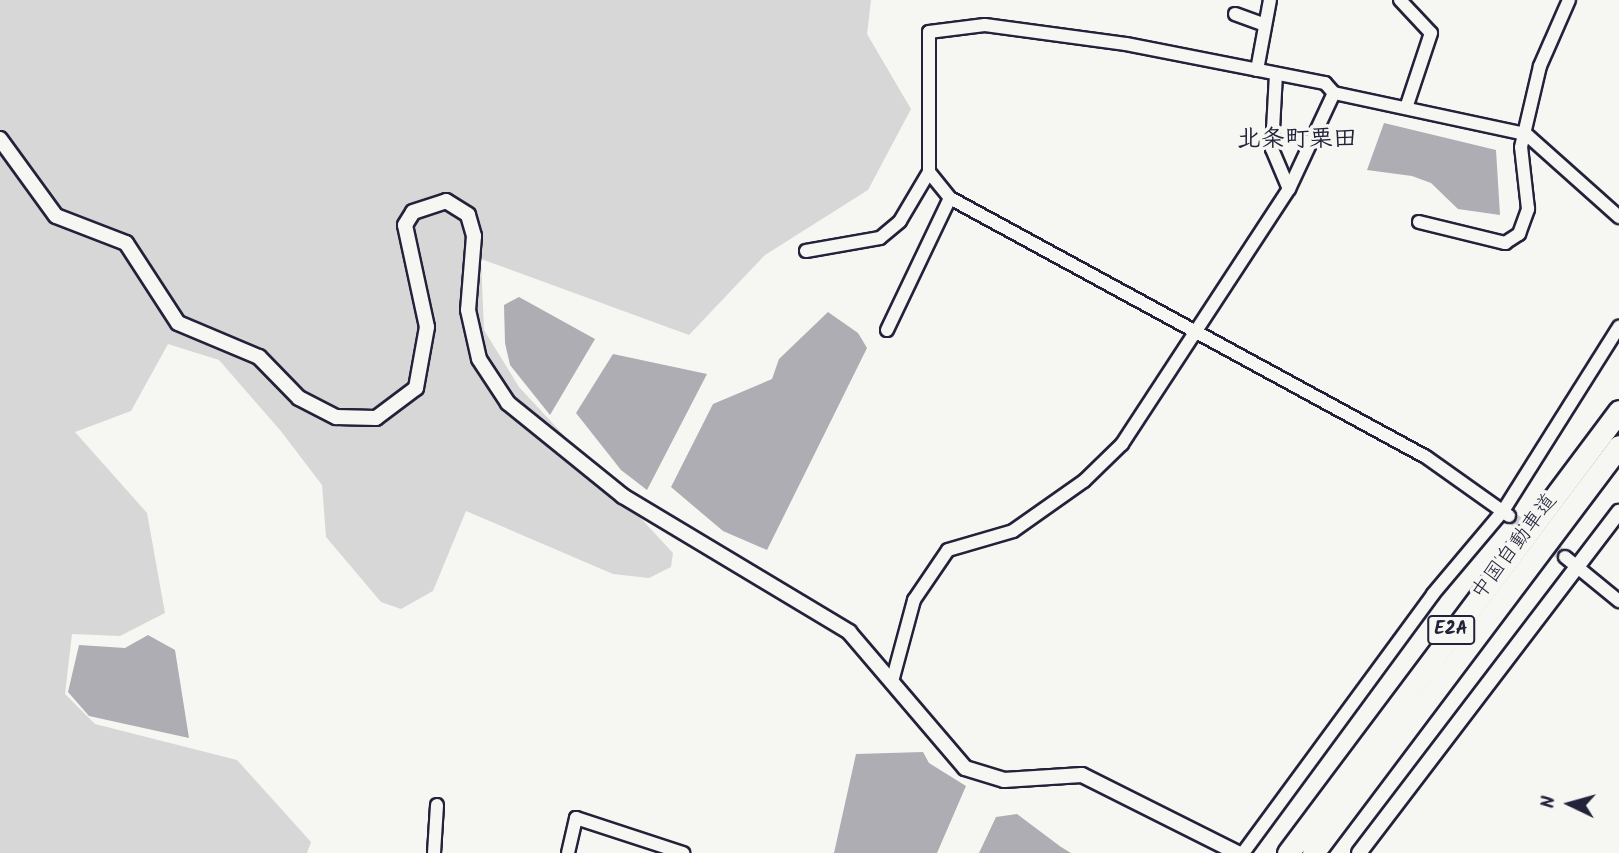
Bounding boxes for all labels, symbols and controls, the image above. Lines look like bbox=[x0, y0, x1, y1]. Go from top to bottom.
district label: 北条町栗田 bbox=[1237, 126, 1357, 154]
street label: 中国自動車道 bbox=[1467, 489, 1563, 605]
road number: E2A bbox=[1426, 614, 1476, 646]
north arrow bbox=[1535, 769, 1605, 839]
text: N bbox=[1534, 795, 1565, 809]

